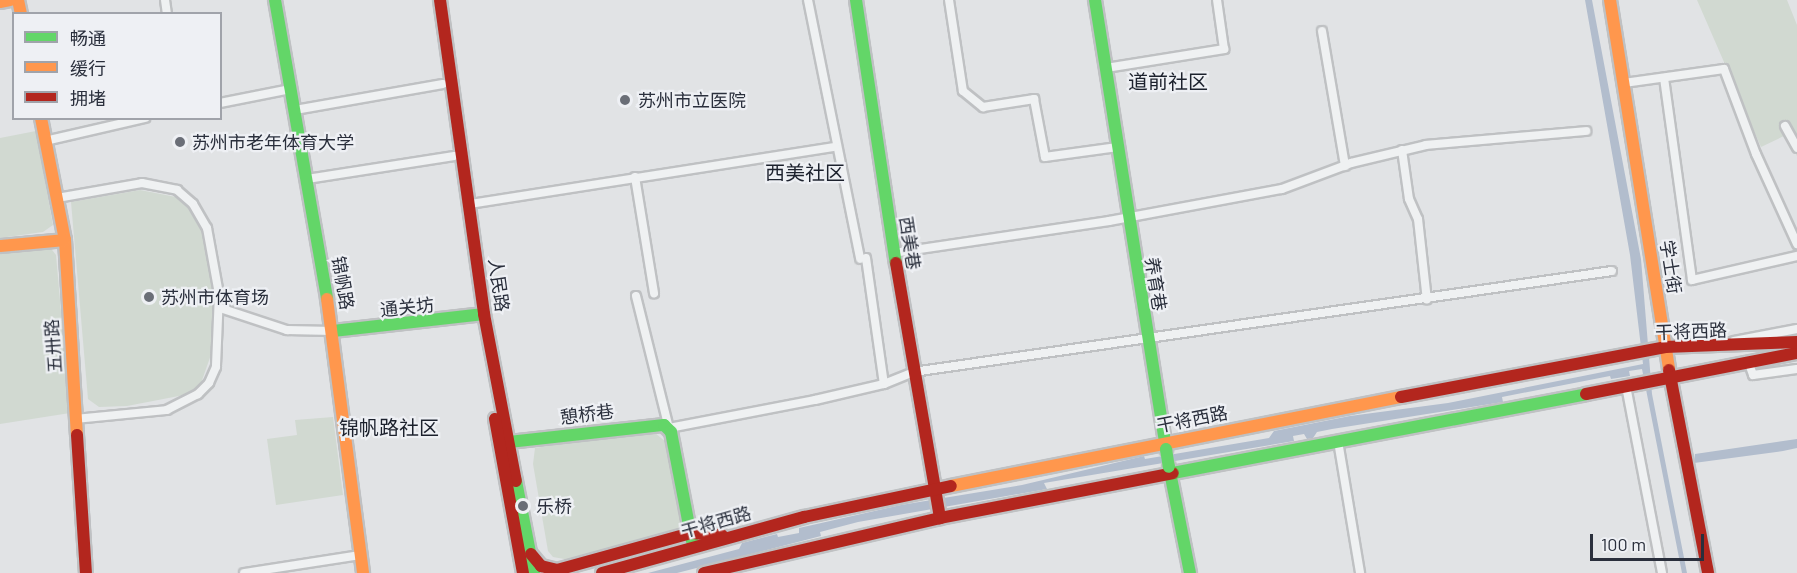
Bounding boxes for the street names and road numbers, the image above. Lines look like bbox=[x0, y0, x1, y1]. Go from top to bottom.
street label: 西美巷 bbox=[895, 215, 925, 271]
street label: 学士街 bbox=[1656, 239, 1686, 295]
street label: 锦帆路 bbox=[328, 255, 358, 311]
street label: 养育巷 bbox=[1141, 256, 1171, 312]
street label: 人民路 bbox=[485, 257, 513, 313]
street label: 通关坊 bbox=[379, 293, 435, 321]
street label: 五卅路 bbox=[40, 318, 66, 374]
street label: 干将西路 bbox=[1655, 319, 1727, 343]
street label: 憩桥巷 bbox=[559, 400, 615, 428]
street label: 干将西路 bbox=[1155, 402, 1229, 436]
street label: 干将西路 bbox=[678, 502, 754, 542]

